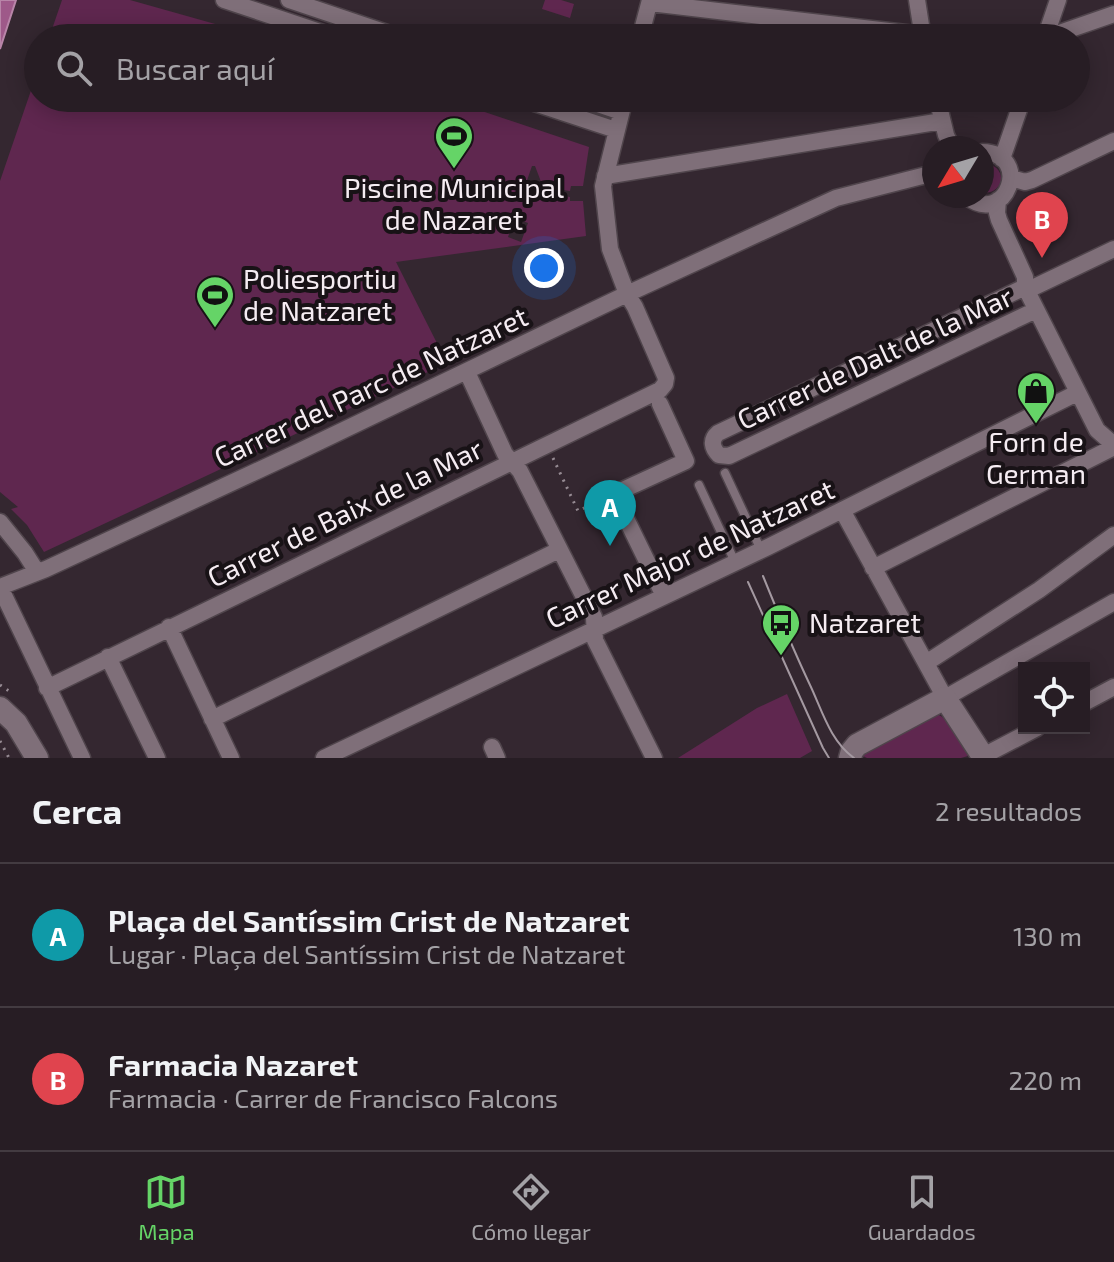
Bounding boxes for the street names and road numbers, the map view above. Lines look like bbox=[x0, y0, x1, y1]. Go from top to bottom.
street label: Carrer de Dalt de la Mar bbox=[731, 278, 1018, 436]
street label: Carrer del Parc de Natzaret bbox=[208, 298, 533, 474]
street label: Carrer de Baix de la Mar bbox=[201, 431, 488, 594]
street label: Carrer Major de Natzaret bbox=[540, 471, 839, 635]

